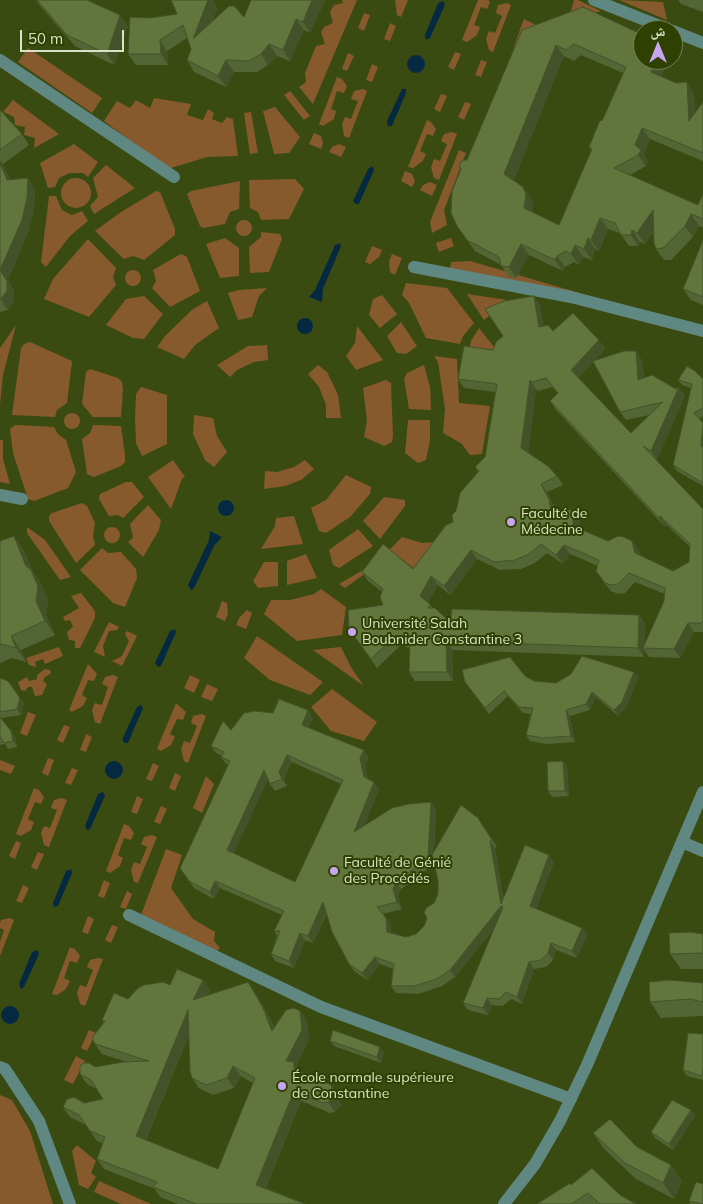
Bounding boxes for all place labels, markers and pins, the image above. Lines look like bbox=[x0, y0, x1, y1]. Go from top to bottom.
place label: Faculté de Médecine bbox=[521, 506, 587, 538]
marker: Faculté de Médecine bbox=[505, 516, 517, 528]
place label: Université Salah Boubnider Constantine 3 bbox=[362, 616, 522, 648]
marker: Université Salah Boubnider Constantine 3 bbox=[346, 626, 358, 638]
place label: Faculté de Génié des Procédés bbox=[344, 855, 451, 888]
marker: Faculté de Génié des Procédés bbox=[328, 865, 340, 877]
place label: École normale supérieure de Constantine bbox=[292, 1070, 454, 1102]
marker: École normale supérieure de Constantine bbox=[276, 1080, 288, 1092]

